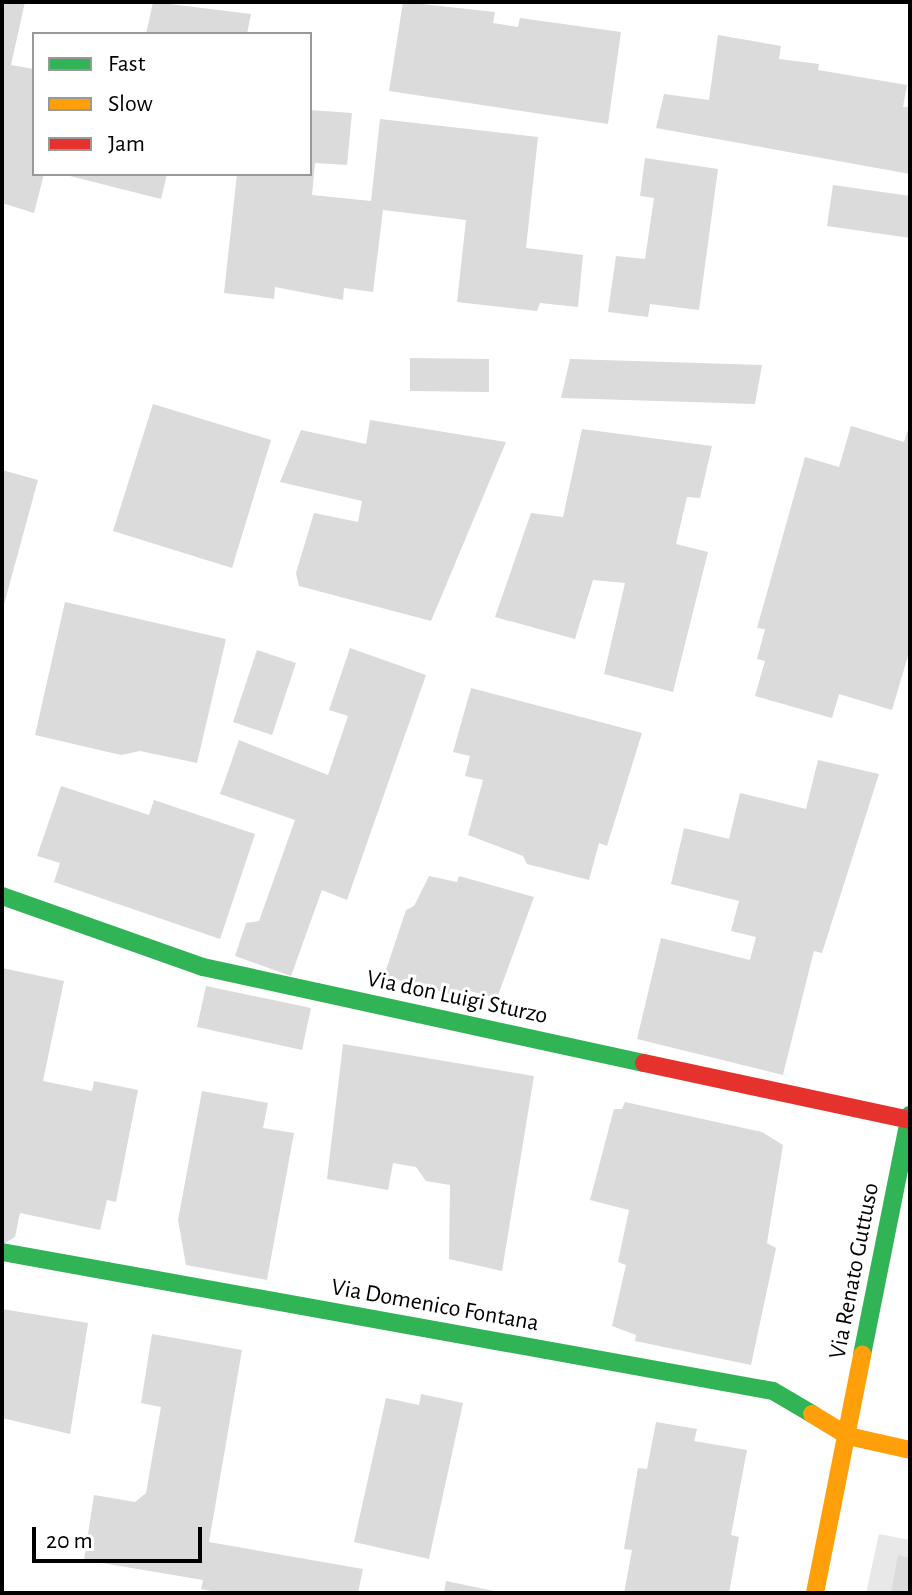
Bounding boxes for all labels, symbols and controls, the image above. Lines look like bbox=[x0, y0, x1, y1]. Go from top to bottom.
legend bbox=[32, 32, 312, 176]
text: Fast bbox=[108, 52, 145, 76]
text: Slow bbox=[108, 92, 153, 116]
text: Jam bbox=[108, 132, 145, 156]
street label: Via don Luigi Sturzo bbox=[364, 965, 550, 1031]
street label: Via Renato Guttuso bbox=[824, 1180, 886, 1362]
street label: Via Domenico Fontana bbox=[329, 1274, 541, 1338]
scale bar bbox=[36, 1511, 206, 1561]
text: 20 m bbox=[46, 1529, 93, 1553]

